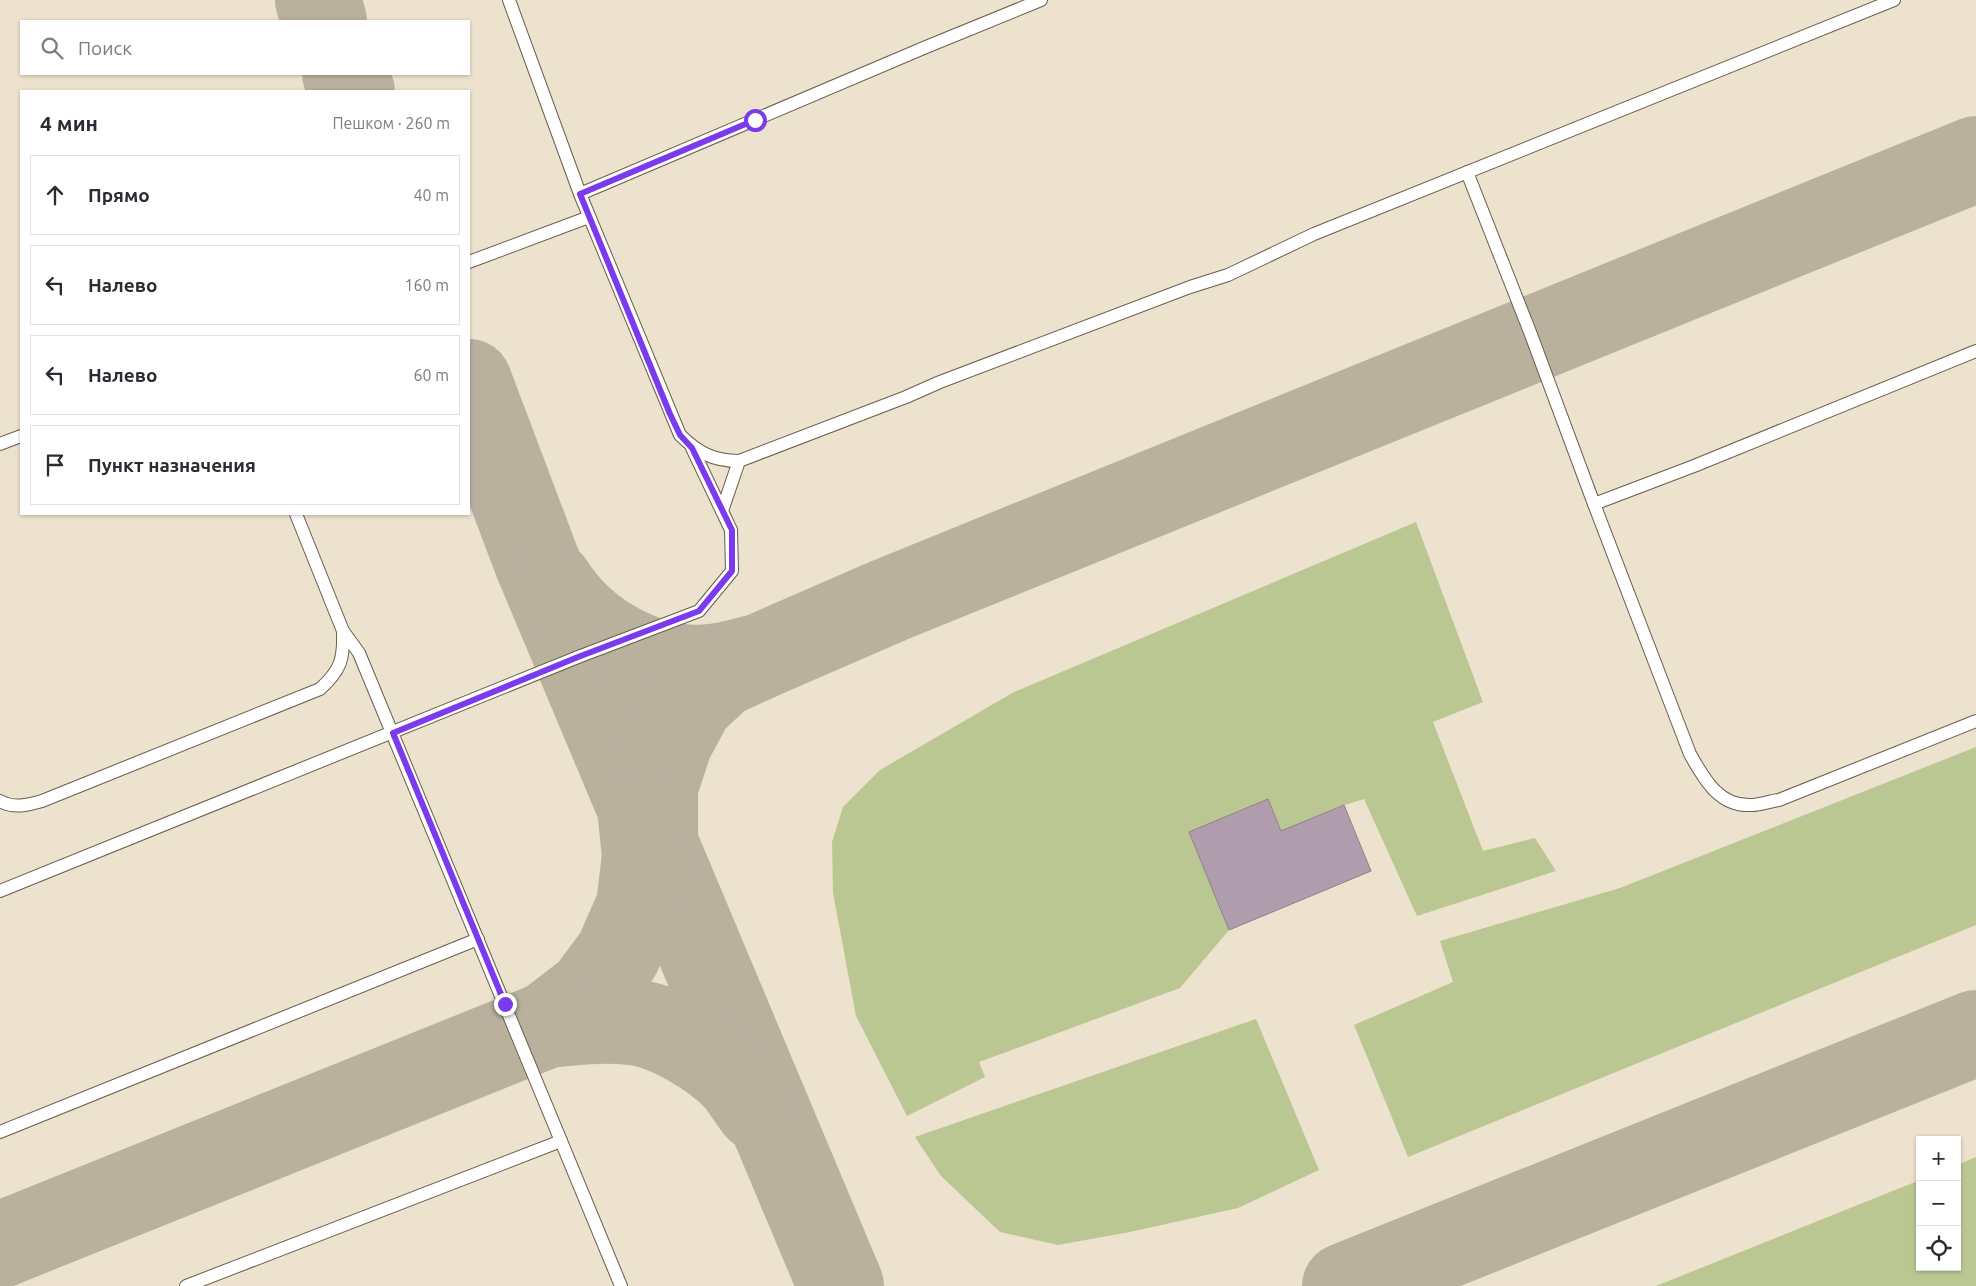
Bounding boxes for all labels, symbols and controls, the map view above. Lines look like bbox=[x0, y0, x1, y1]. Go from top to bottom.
search box bbox=[20, 20, 470, 75]
icon: search bbox=[38, 34, 66, 62]
text: Поиск bbox=[78, 37, 132, 59]
route start bbox=[744, 109, 767, 132]
text: 4 мин bbox=[40, 111, 98, 135]
text: Пешком · 260 m bbox=[332, 114, 450, 132]
icon: ahead bbox=[41, 181, 69, 209]
text: Прямо bbox=[88, 184, 150, 206]
text: 40 m bbox=[413, 186, 449, 204]
icon: left bbox=[41, 271, 69, 299]
text: Налево bbox=[88, 274, 157, 296]
text: 160 m bbox=[404, 276, 449, 294]
icon: left bbox=[41, 361, 69, 389]
text: Налево bbox=[88, 364, 157, 386]
text: 60 m bbox=[413, 366, 449, 384]
icon: arrive bbox=[41, 451, 69, 479]
text: Пункт назначения bbox=[88, 454, 256, 476]
route end bbox=[494, 993, 517, 1016]
map controls bbox=[1916, 1136, 1961, 1271]
button: + bbox=[1916, 1136, 1961, 1181]
button: − bbox=[1916, 1181, 1961, 1226]
button: locate bbox=[1916, 1226, 1961, 1271]

